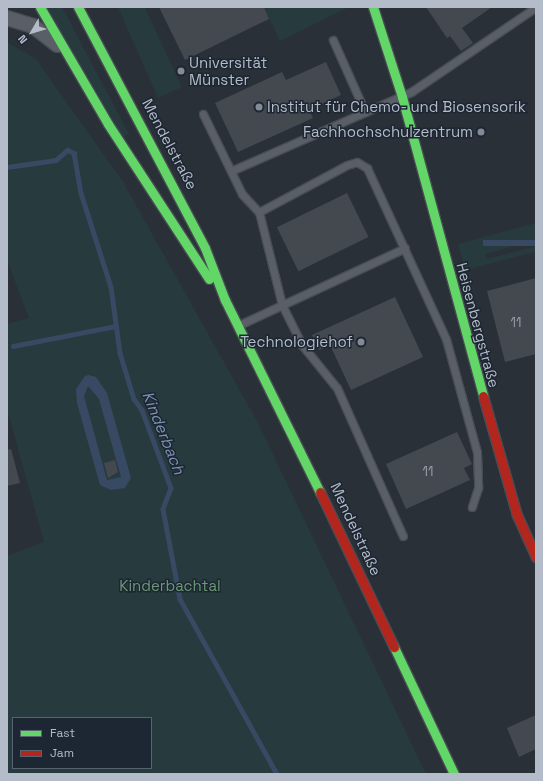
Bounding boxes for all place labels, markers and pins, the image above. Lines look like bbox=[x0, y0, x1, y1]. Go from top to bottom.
place label: Universität Münster bbox=[189, 53, 268, 88]
marker: Universität Münster bbox=[176, 66, 186, 76]
place label: Institut für Chemo- und Biosensorik bbox=[267, 98, 526, 116]
marker: Institut für Chemo- und Biosensorik bbox=[254, 102, 264, 112]
place label: Fachhochschulzentrum bbox=[303, 123, 473, 141]
marker: Fachhochschulzentrum bbox=[476, 127, 486, 137]
place label: Technologiehof bbox=[240, 333, 353, 351]
marker: Technologiehof bbox=[356, 337, 366, 347]

